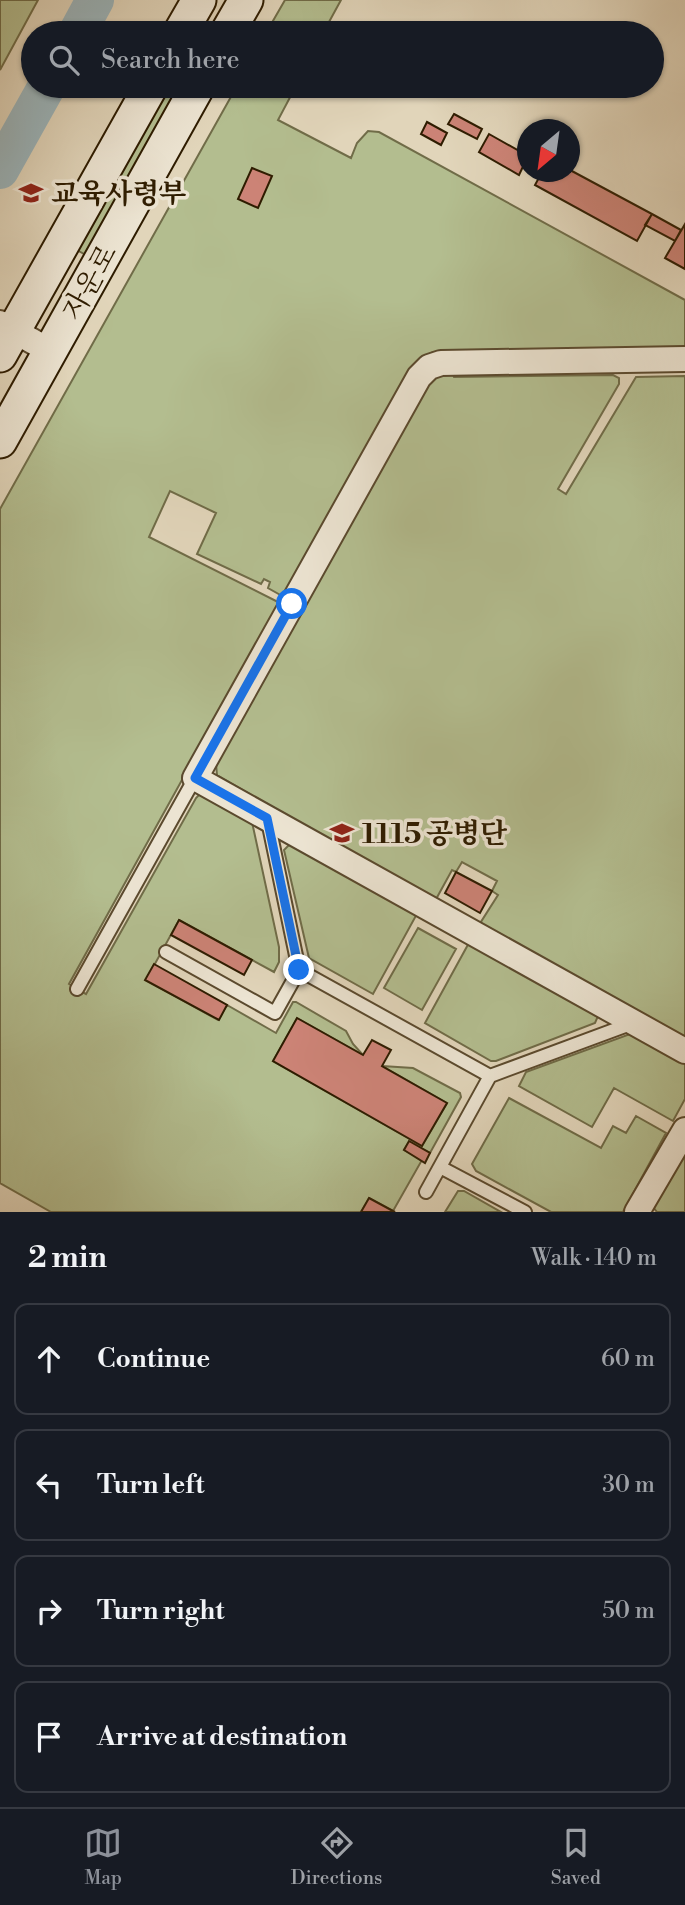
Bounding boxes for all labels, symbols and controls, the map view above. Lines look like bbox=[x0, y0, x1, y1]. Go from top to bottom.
search box bbox=[21, 21, 664, 98]
icon: search bbox=[45, 41, 83, 79]
text: Search here bbox=[101, 44, 240, 76]
north arrow bbox=[517, 119, 580, 182]
place label: 교육사령부 bbox=[51, 177, 186, 212]
school or university icon: 교육사령부 bbox=[17, 179, 45, 207]
street label: 자운로 bbox=[55, 239, 125, 327]
route start bbox=[276, 588, 307, 619]
place label: 1115 공병단 bbox=[362, 817, 508, 852]
school or university icon: 1115 공병단 bbox=[328, 819, 356, 847]
route end bbox=[283, 954, 314, 985]
text: 2 min bbox=[28, 1239, 107, 1277]
text: Walk · 140 m bbox=[531, 1244, 657, 1272]
icon: ahead bbox=[30, 1340, 68, 1378]
text: Continue bbox=[97, 1343, 210, 1375]
text: 60 m bbox=[601, 1345, 655, 1373]
icon: left bbox=[30, 1466, 68, 1504]
text: Turn left bbox=[97, 1469, 205, 1501]
text: 30 m bbox=[602, 1471, 655, 1499]
icon: right bbox=[30, 1592, 68, 1630]
text: Turn right bbox=[97, 1595, 225, 1627]
text: 50 m bbox=[602, 1597, 655, 1625]
icon: arrive bbox=[30, 1718, 68, 1756]
text: Arrive at destination bbox=[97, 1721, 347, 1753]
tab: Map bbox=[84, 1824, 122, 1890]
tab: Directions bbox=[291, 1824, 382, 1890]
tab: Saved bbox=[551, 1824, 601, 1890]

